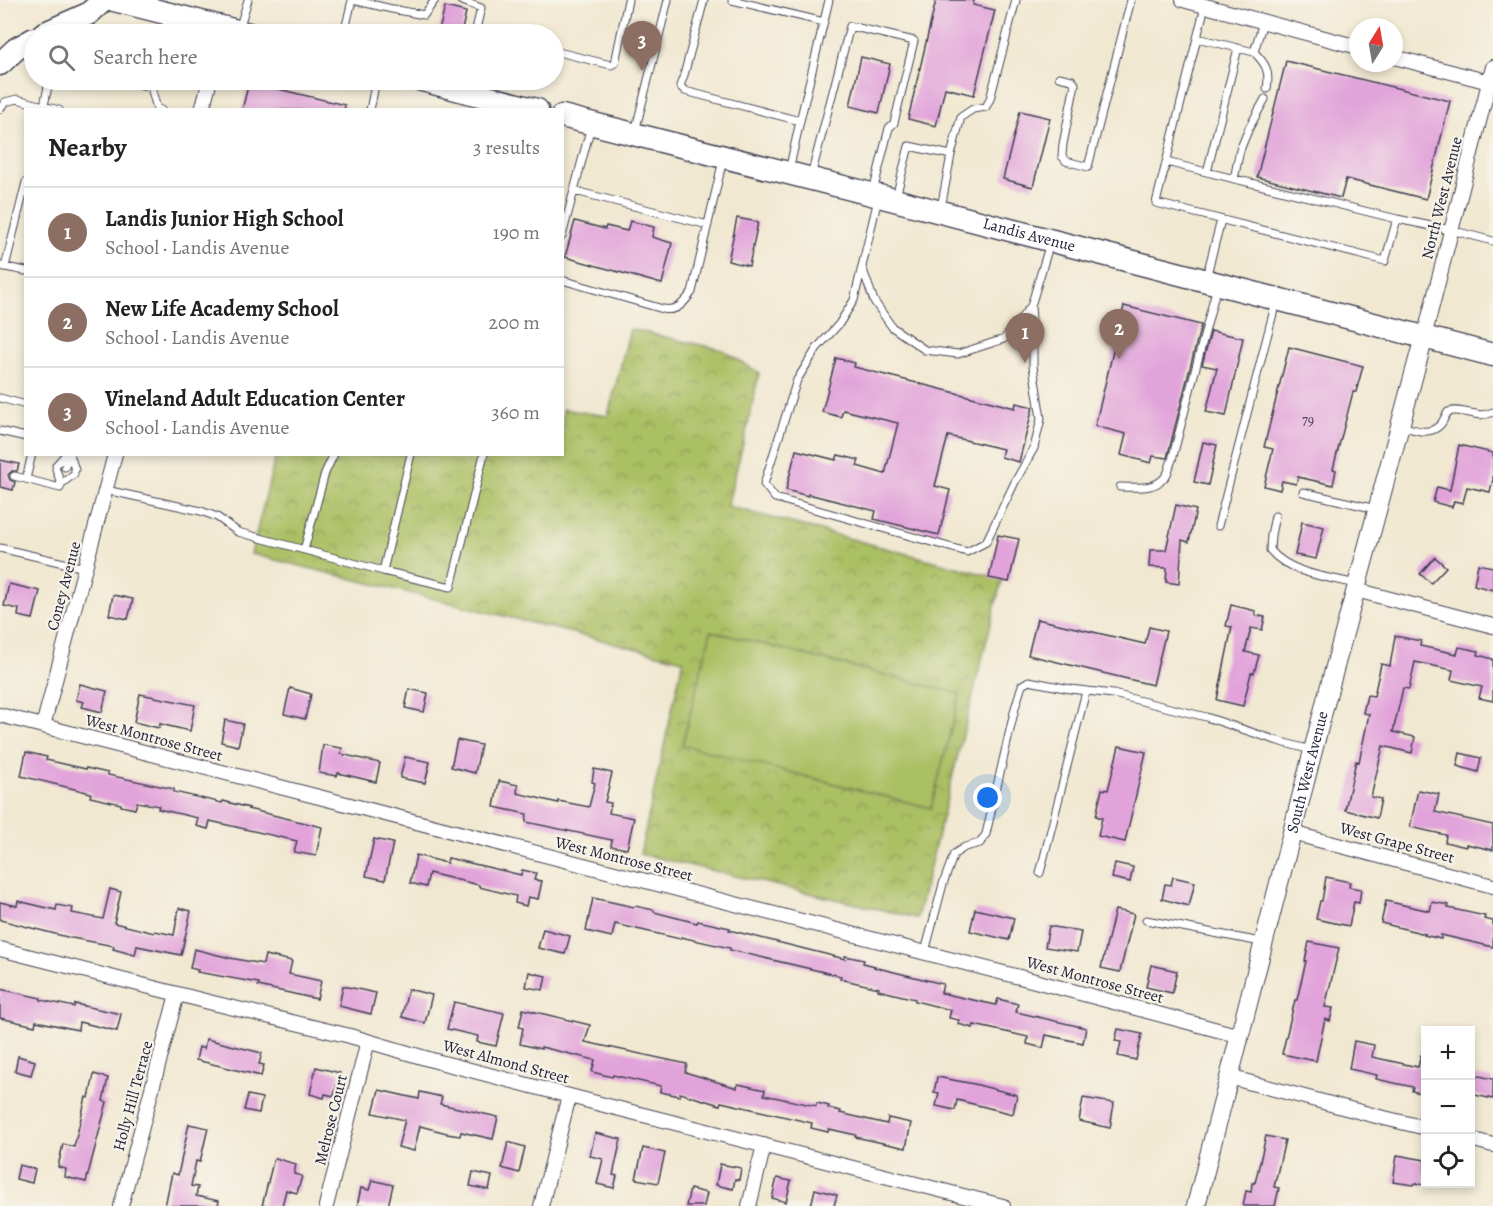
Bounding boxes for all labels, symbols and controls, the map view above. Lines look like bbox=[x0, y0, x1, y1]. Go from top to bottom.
north arrow bbox=[1349, 18, 1403, 72]
pin: 3 bbox=[622, 22, 662, 71]
search box bbox=[24, 24, 564, 90]
icon: search bbox=[45, 41, 78, 74]
text: Search here bbox=[93, 42, 198, 72]
text: Nearby bbox=[48, 130, 127, 165]
text: 3 results bbox=[473, 134, 540, 161]
street label: North West Avenue bbox=[1416, 134, 1468, 262]
text: Landis Junior High School bbox=[105, 204, 344, 234]
street label: Landis Avenue bbox=[980, 212, 1078, 257]
text: 1 bbox=[64, 219, 71, 246]
text: 190 m bbox=[493, 219, 540, 246]
text: School · Landis Avenue bbox=[105, 234, 289, 261]
text: New Life Academy School bbox=[105, 294, 339, 324]
text: 2 bbox=[63, 309, 72, 336]
text: 200 m bbox=[489, 309, 540, 336]
pin: 2 bbox=[1100, 310, 1138, 359]
pin: 1 bbox=[1006, 314, 1044, 363]
text: School · Landis Avenue bbox=[105, 324, 289, 351]
text: Vineland Adult Education Center bbox=[105, 384, 405, 414]
text: 3 bbox=[63, 399, 72, 426]
text: 360 m bbox=[491, 399, 540, 426]
house number: 79 bbox=[1302, 411, 1314, 430]
text: School · Landis Avenue bbox=[105, 414, 289, 441]
street label: Coney Avenue bbox=[42, 539, 86, 633]
street label: West Montrose Street bbox=[82, 709, 225, 767]
street label: South West Avenue bbox=[1281, 709, 1334, 835]
your location bbox=[973, 783, 1002, 812]
street label: West Grape Street bbox=[1336, 817, 1457, 869]
street label: West Montrose Street bbox=[552, 831, 695, 887]
street label: West Montrose Street bbox=[1023, 951, 1166, 1009]
map controls bbox=[1421, 1026, 1475, 1188]
button: + bbox=[1421, 1026, 1475, 1080]
street label: West Almond Street bbox=[439, 1034, 572, 1089]
street label: Holly Hill Terrace bbox=[108, 1038, 158, 1154]
street label: Melrose Court bbox=[309, 1072, 353, 1168]
button: − bbox=[1421, 1080, 1475, 1134]
button: locate bbox=[1421, 1134, 1475, 1188]

